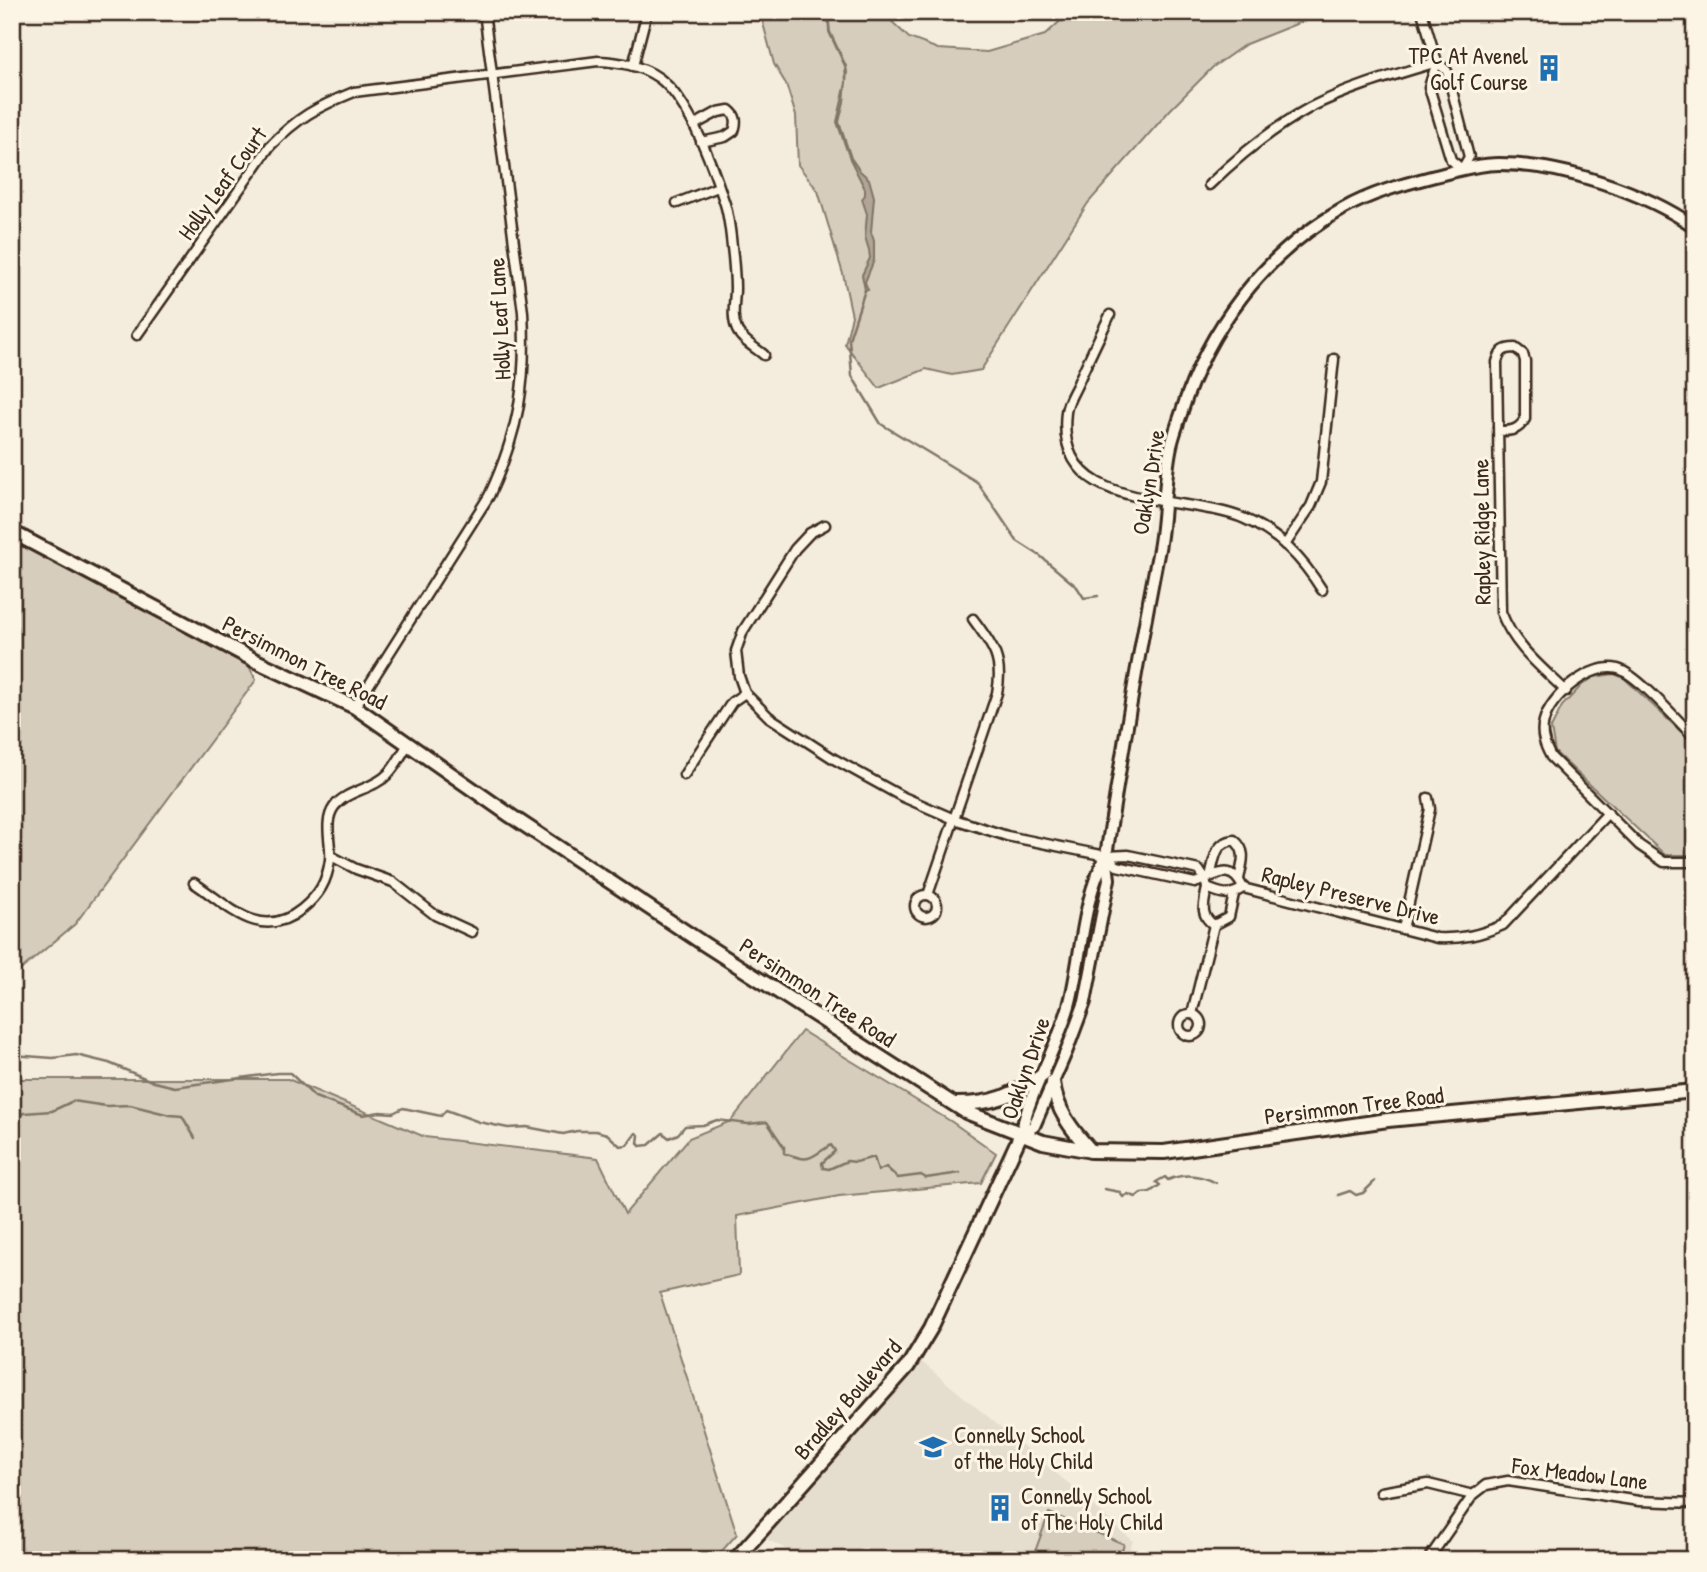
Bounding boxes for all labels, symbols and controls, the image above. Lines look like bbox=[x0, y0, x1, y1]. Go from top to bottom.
place label: TPC At Avenel Golf Course bbox=[1409, 40, 1529, 97]
building icon: TPC At Avenel Golf Course bbox=[1534, 53, 1564, 83]
street label: Holly Leaf Court bbox=[170, 119, 274, 246]
street label: Holly Leaf Lane bbox=[480, 257, 518, 381]
street label: Oaklyn Drive bbox=[1124, 427, 1172, 537]
street label: Rapley Ridge Lane bbox=[1464, 459, 1498, 605]
street label: Persimmon Tree Road bbox=[218, 607, 392, 717]
street label: Rapley Preserve Drive bbox=[1259, 858, 1443, 932]
street label: Persimmon Tree Road bbox=[734, 930, 902, 1054]
street label: Oaklyn Drive bbox=[993, 1013, 1057, 1123]
street label: Persimmon Tree Road bbox=[1263, 1079, 1445, 1131]
street label: Bradley Boulevard bbox=[786, 1332, 908, 1466]
place label: Connelly School of the Holy Child bbox=[954, 1419, 1093, 1476]
school or university icon: Connelly School of the Holy Child bbox=[918, 1432, 948, 1462]
street label: Fox Meadow Lane bbox=[1509, 1449, 1650, 1497]
place label: Connelly School of The Holy Child bbox=[1021, 1480, 1162, 1537]
building icon: Connelly School of The Holy Child bbox=[985, 1493, 1015, 1523]

